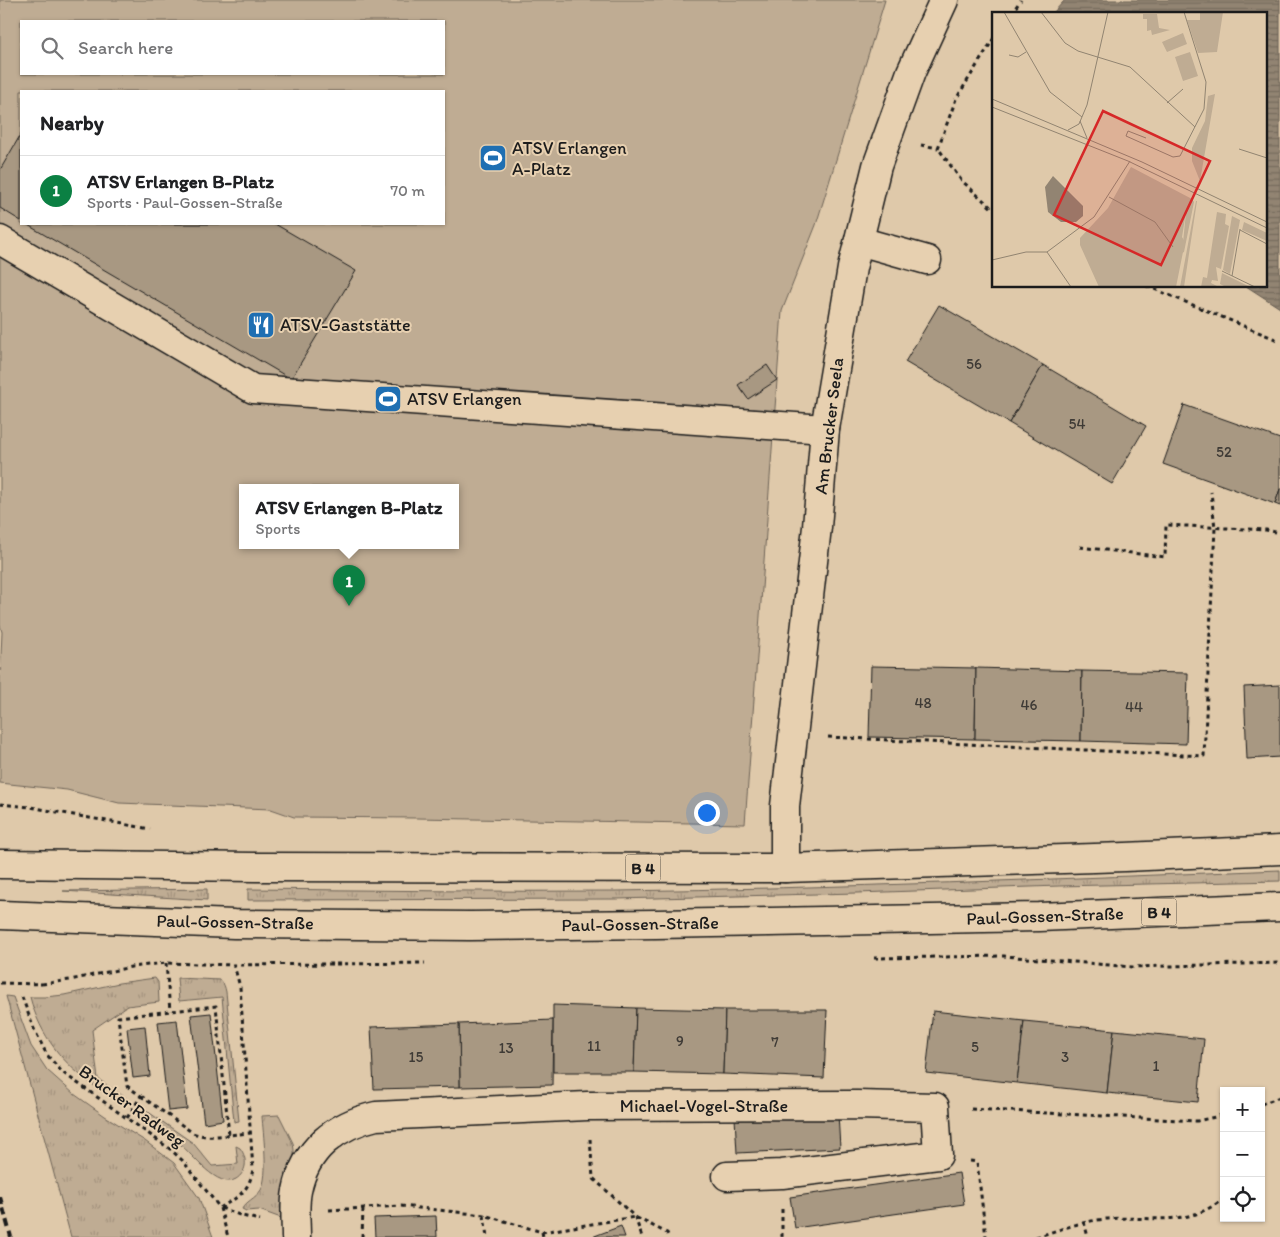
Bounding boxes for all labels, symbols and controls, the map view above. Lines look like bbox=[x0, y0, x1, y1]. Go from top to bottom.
inset map bbox=[992, 12, 1268, 288]
search box bbox=[20, 20, 445, 75]
icon: search bbox=[38, 34, 66, 62]
text: Search here bbox=[78, 36, 173, 59]
text: Nearby bbox=[40, 110, 104, 135]
place label: ATSV Erlangen A-Platz bbox=[512, 137, 627, 180]
sports icon: ATSV Erlangen A-Platz bbox=[478, 143, 508, 173]
text: ATSV Erlangen B-Platz bbox=[87, 170, 274, 193]
text: 1 bbox=[52, 181, 60, 200]
text: 70 m bbox=[390, 181, 425, 200]
text: Sports · Paul-Gossen-Straße bbox=[87, 193, 283, 212]
restaurant icon: ATSV-Gaststätte bbox=[246, 310, 276, 340]
place label: ATSV-Gaststätte bbox=[280, 314, 411, 336]
house number: 56 bbox=[966, 355, 982, 373]
street label: Am Brucker Seela bbox=[810, 356, 848, 496]
sports icon: ATSV Erlangen bbox=[373, 384, 403, 414]
place label: ATSV Erlangen bbox=[407, 388, 522, 410]
house number: 54 bbox=[1069, 415, 1085, 433]
house number: 52 bbox=[1216, 443, 1232, 461]
popup bbox=[239, 484, 459, 549]
text: ATSV Erlangen B-Platz bbox=[256, 496, 442, 519]
text: Sports bbox=[256, 519, 300, 538]
pin: 1 bbox=[333, 565, 365, 606]
house number: 48 bbox=[914, 694, 932, 712]
house number: 46 bbox=[1021, 696, 1038, 714]
house number: 44 bbox=[1125, 698, 1143, 716]
your location bbox=[694, 800, 720, 826]
road number: B 4 bbox=[626, 854, 660, 881]
road number: B 4 bbox=[1142, 899, 1176, 926]
street label: Paul-Gossen-Straße bbox=[966, 902, 1124, 930]
street label: Paul-Gossen-Straße bbox=[156, 910, 314, 934]
street label: Paul-Gossen-Straße bbox=[561, 912, 719, 936]
house number: 9 bbox=[676, 1032, 684, 1050]
house number: 7 bbox=[771, 1033, 779, 1051]
house number: 11 bbox=[587, 1037, 601, 1055]
house number: 5 bbox=[971, 1038, 979, 1056]
house number: 13 bbox=[498, 1039, 514, 1057]
house number: 15 bbox=[409, 1048, 424, 1066]
house number: 3 bbox=[1061, 1048, 1069, 1066]
house number: 1 bbox=[1153, 1057, 1160, 1075]
street label: Brucker Radweg bbox=[75, 1060, 190, 1152]
map controls bbox=[1220, 1087, 1265, 1222]
button: + bbox=[1220, 1087, 1265, 1132]
street label: Michael-Vogel-Straße bbox=[620, 1095, 788, 1117]
button: − bbox=[1220, 1132, 1265, 1177]
button: locate bbox=[1220, 1177, 1265, 1222]

